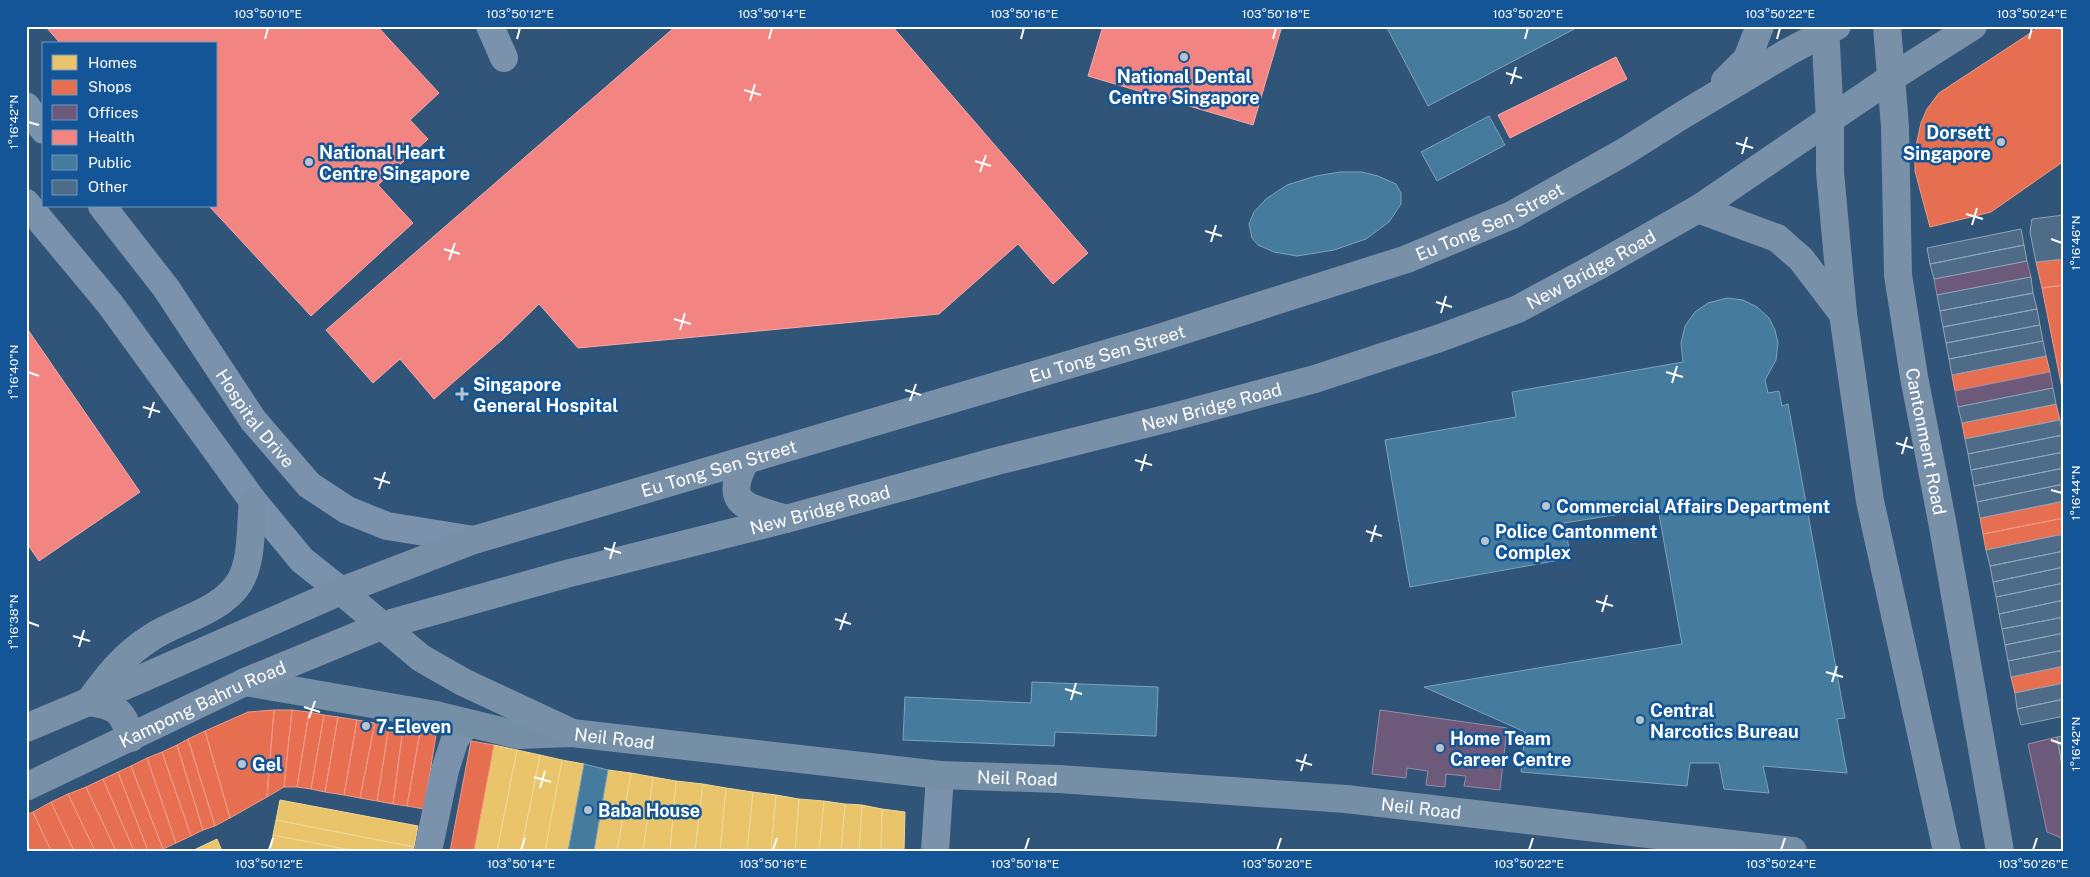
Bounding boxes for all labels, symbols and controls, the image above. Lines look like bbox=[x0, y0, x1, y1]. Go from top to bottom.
text: 103°50'10"E bbox=[234, 7, 302, 21]
text: 103°50'12"E bbox=[486, 7, 554, 21]
text: 103°50'14"E bbox=[738, 7, 806, 21]
text: 103°50'16"E bbox=[990, 7, 1058, 21]
text: 103°50'18"E bbox=[1242, 7, 1310, 21]
text: 103°50'20"E bbox=[1493, 7, 1563, 21]
text: 103°50'22"E bbox=[1745, 7, 1815, 21]
text: 103°50'24"E bbox=[1997, 7, 2067, 21]
legend bbox=[42, 42, 218, 208]
marker: National Dental Centre Singapore bbox=[1178, 51, 1190, 63]
text: Homes bbox=[88, 54, 137, 71]
place label: National Dental Centre Singapore bbox=[1108, 66, 1260, 108]
text: Shops bbox=[88, 78, 132, 95]
text: 1°16'42"N bbox=[7, 95, 21, 149]
text: Offices bbox=[88, 104, 138, 121]
place label: Dorsett Singapore bbox=[1903, 122, 1991, 164]
text: Health bbox=[88, 128, 135, 145]
marker: Dorsett Singapore bbox=[1995, 136, 2007, 148]
place label: National Heart Centre Singapore bbox=[319, 142, 470, 184]
text: Public bbox=[88, 154, 132, 171]
marker: National Heart Centre Singapore bbox=[303, 156, 315, 168]
text: Other bbox=[88, 178, 128, 195]
street label: Eu Tong Sen Street bbox=[1412, 178, 1567, 265]
text: 1°16'46"N bbox=[2069, 216, 2083, 270]
street label: New Bridge Road bbox=[1523, 225, 1659, 313]
street label: Eu Tong Sen Street bbox=[1027, 320, 1187, 386]
text: 1°16'40"N bbox=[7, 345, 21, 399]
street label: Hospital Drive bbox=[212, 365, 299, 471]
street label: Cantonment Road bbox=[1902, 366, 1951, 517]
place label: Singapore General Hospital bbox=[473, 374, 618, 416]
street label: New Bridge Road bbox=[1139, 378, 1284, 435]
marker: Singapore General Hospital bbox=[455, 387, 469, 401]
street label: Eu Tong Sen Street bbox=[638, 435, 799, 501]
text: 1°16'44"N bbox=[2069, 465, 2083, 521]
street label: New Bridge Road bbox=[748, 480, 892, 538]
place label: Commercial Affairs Department bbox=[1556, 496, 1830, 517]
marker: Commercial Affairs Department bbox=[1540, 500, 1552, 512]
place label: Police Cantonment Complex bbox=[1495, 521, 1657, 563]
marker: Police Cantonment Complex bbox=[1479, 535, 1491, 547]
text: 1°16'38"N bbox=[7, 594, 21, 650]
street label: Kampong Bahru Road bbox=[115, 656, 289, 751]
place label: Central Narcotics Bureau bbox=[1650, 700, 1799, 742]
marker: Central Narcotics Bureau bbox=[1634, 714, 1646, 726]
place label: 7-Eleven bbox=[376, 716, 451, 737]
text: 1°16'42"N bbox=[2069, 717, 2083, 771]
marker: 7-Eleven bbox=[360, 720, 372, 732]
street label: Neil Road bbox=[573, 723, 656, 753]
place label: Home Team Career Centre bbox=[1450, 728, 1571, 770]
marker: Home Team Career Centre bbox=[1434, 742, 1446, 754]
place label: Gel bbox=[252, 754, 282, 775]
marker: Gel bbox=[236, 758, 248, 770]
street label: Neil Road bbox=[977, 766, 1058, 789]
street label: Neil Road bbox=[1380, 793, 1462, 823]
place label: Baba House bbox=[598, 800, 700, 821]
marker: Baba House bbox=[582, 804, 594, 816]
text: 103°50'12"E bbox=[235, 857, 303, 871]
text: 103°50'14"E bbox=[487, 857, 555, 871]
text: 103°50'16"E bbox=[739, 857, 807, 871]
text: 103°50'18"E bbox=[991, 857, 1059, 871]
text: 103°50'20"E bbox=[1242, 857, 1312, 871]
text: 103°50'22"E bbox=[1494, 857, 1564, 871]
text: 103°50'24"E bbox=[1746, 857, 1816, 871]
text: 103°50'26"E bbox=[1998, 857, 2068, 871]

